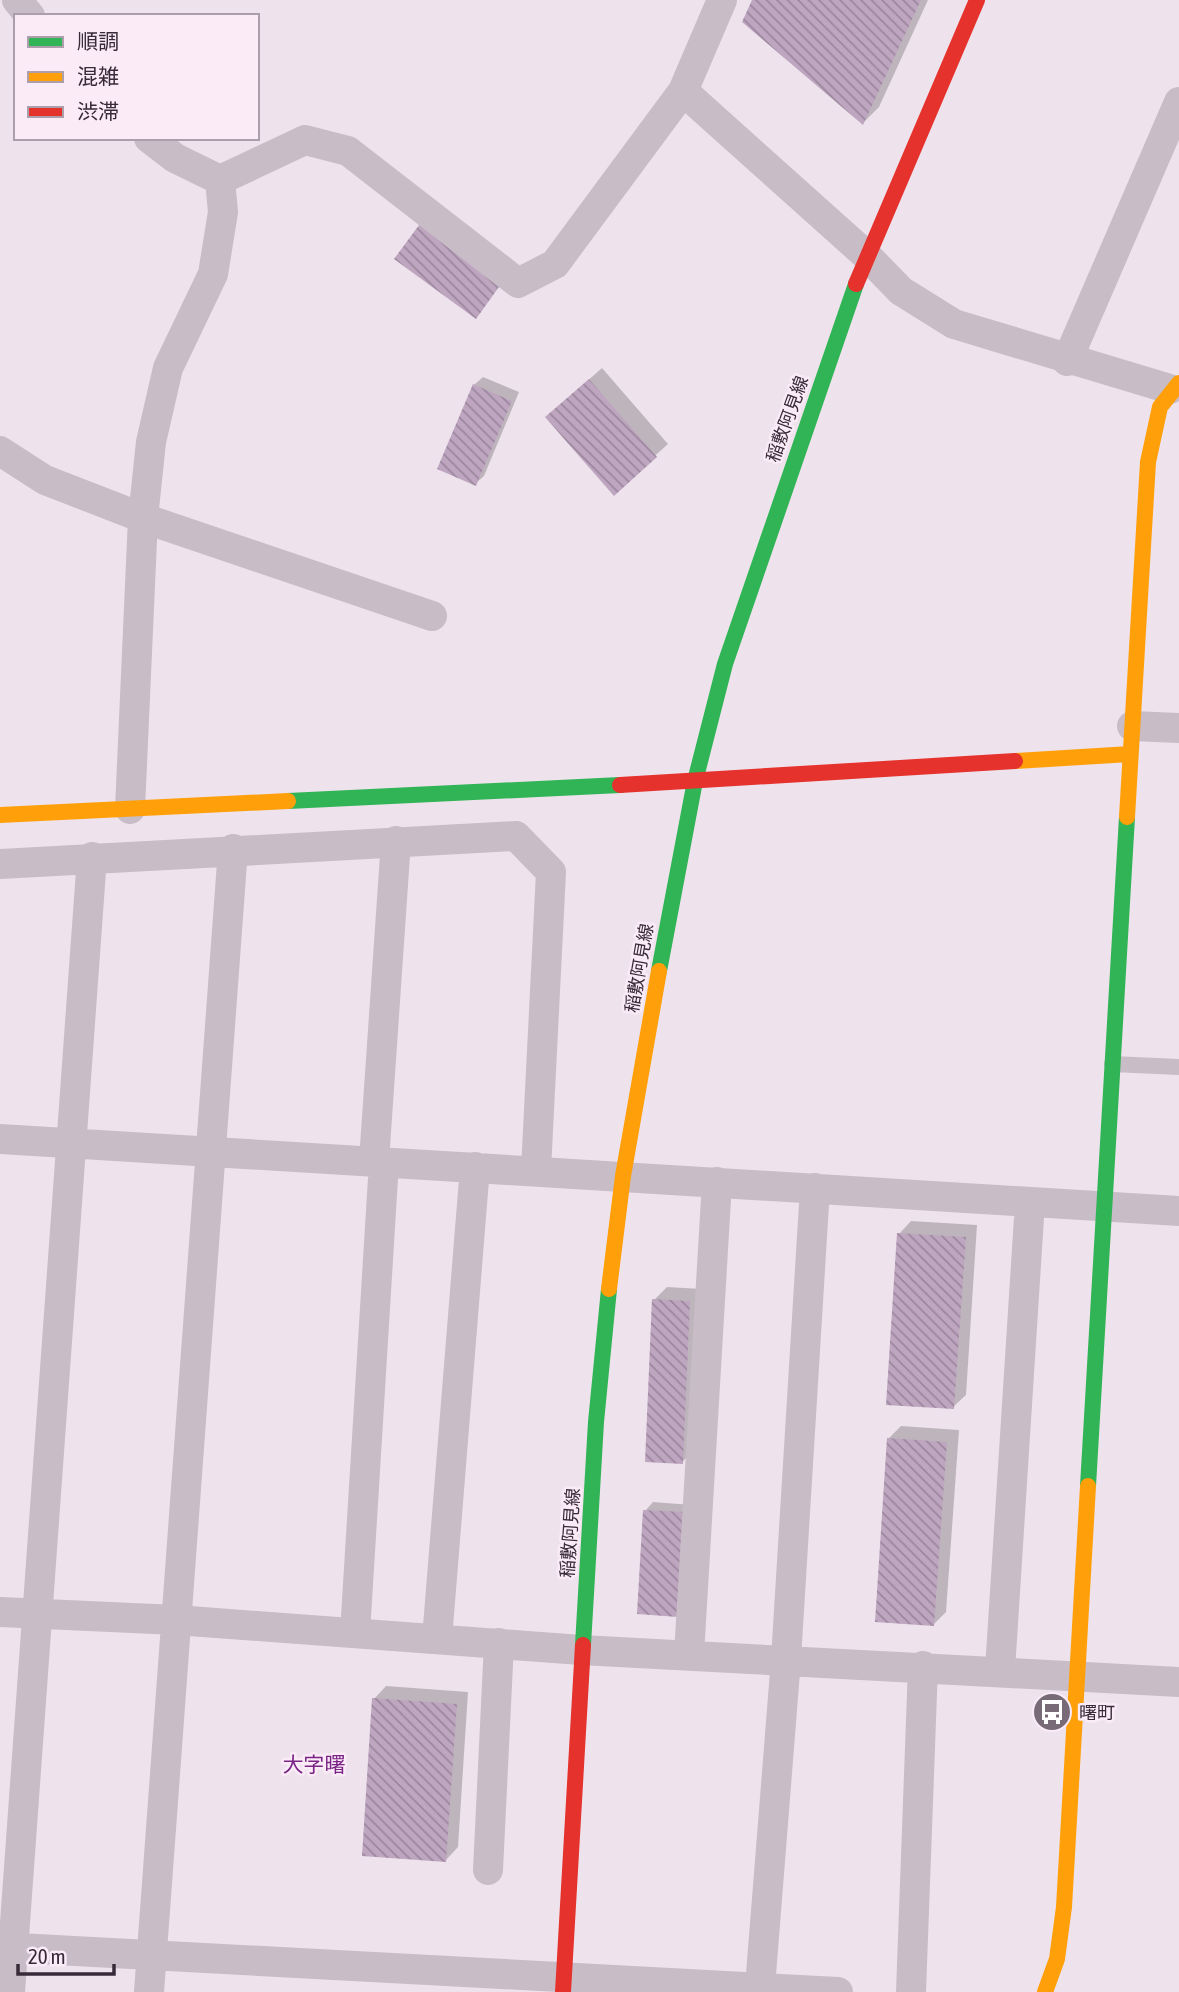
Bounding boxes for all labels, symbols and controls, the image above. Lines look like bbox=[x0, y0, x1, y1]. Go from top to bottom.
legend bbox=[14, 14, 259, 140]
text: 順調 bbox=[77, 29, 119, 53]
text: 混雑 bbox=[77, 64, 119, 88]
text: 渋滞 bbox=[77, 99, 119, 123]
street label: 稲敷阿見線 bbox=[762, 373, 812, 465]
street label: 稲敷阿見線 bbox=[621, 922, 657, 1014]
street label: 稲敷阿見線 bbox=[556, 1487, 584, 1579]
bus stop icon: 曙町 bbox=[1031, 1691, 1073, 1733]
place label: 曙町 bbox=[1079, 1702, 1115, 1723]
district label: 大字曙 bbox=[283, 1752, 346, 1776]
scale bar bbox=[18, 1932, 114, 1976]
text: 20 m bbox=[28, 1944, 66, 1968]

